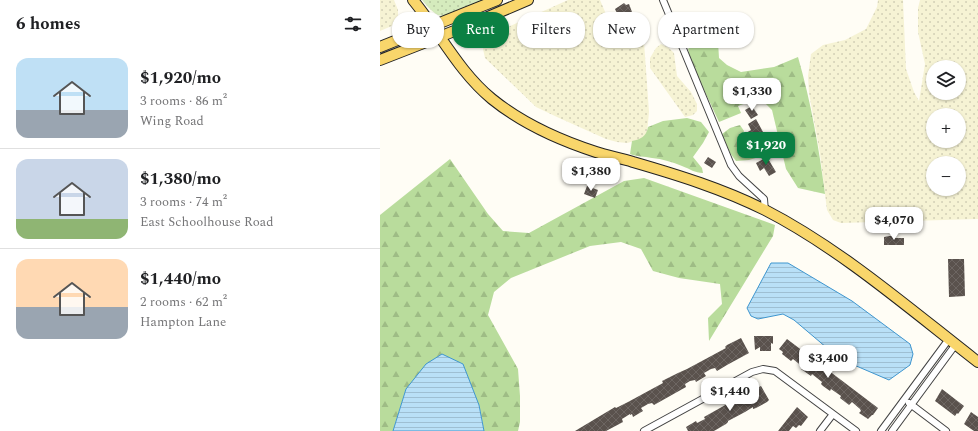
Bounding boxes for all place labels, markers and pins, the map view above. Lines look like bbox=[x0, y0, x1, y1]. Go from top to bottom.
pin: $1,330 bbox=[719, 78, 785, 112]
pin: $1,920 bbox=[733, 132, 799, 166]
pin: $1,380 bbox=[558, 158, 624, 192]
pin: $4,070 bbox=[861, 207, 927, 241]
pin: $3,400 bbox=[795, 345, 861, 379]
pin: $1,440 bbox=[697, 378, 763, 412]

